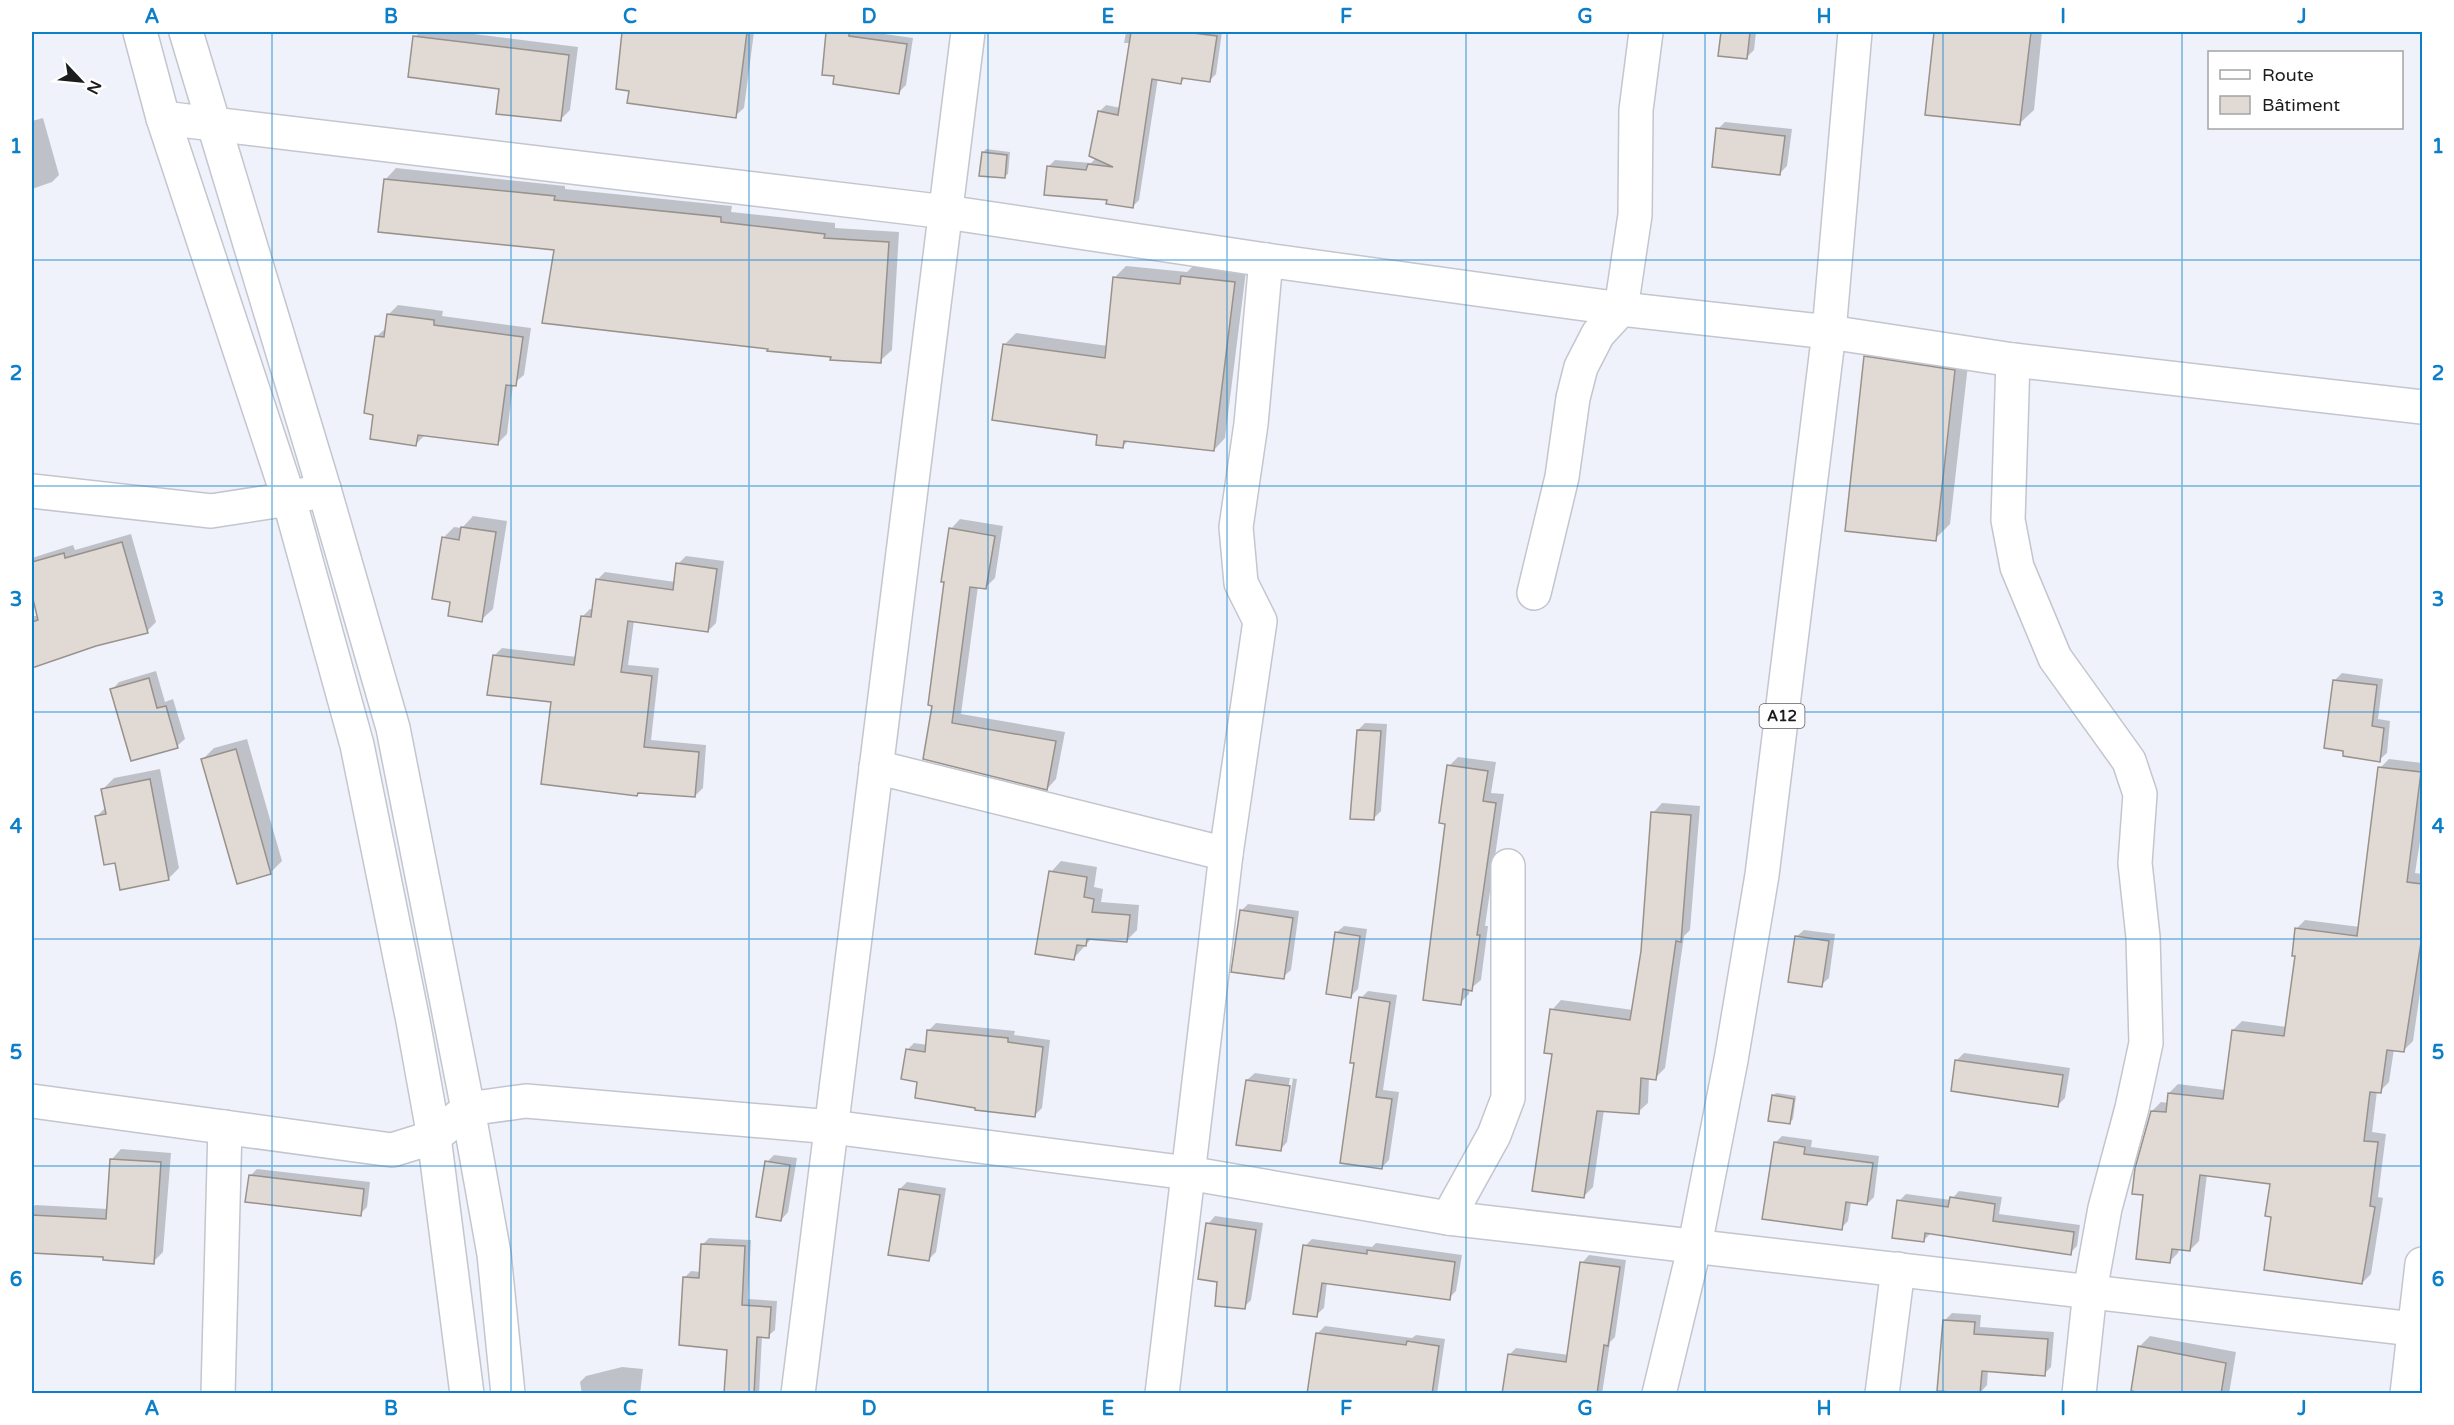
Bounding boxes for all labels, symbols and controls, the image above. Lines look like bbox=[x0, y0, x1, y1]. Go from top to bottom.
text: A bbox=[145, 5, 160, 29]
text: B bbox=[384, 5, 398, 29]
text: C bbox=[623, 5, 637, 29]
text: D bbox=[861, 5, 877, 29]
text: E bbox=[1102, 5, 1115, 29]
text: F bbox=[1340, 5, 1352, 29]
text: G bbox=[1577, 5, 1593, 29]
text: H bbox=[1816, 5, 1832, 29]
text: I bbox=[2060, 5, 2066, 29]
text: J bbox=[2296, 5, 2307, 29]
north arrow bbox=[51, 51, 111, 111]
legend bbox=[2208, 51, 2403, 129]
text: Route bbox=[2262, 64, 2314, 86]
text: N bbox=[82, 77, 105, 97]
text: Bâtiment bbox=[2262, 94, 2340, 116]
text: 1 bbox=[10, 135, 22, 159]
text: 1 bbox=[2432, 135, 2444, 159]
text: 2 bbox=[10, 362, 22, 386]
text: 2 bbox=[2432, 362, 2444, 386]
text: 3 bbox=[10, 588, 22, 612]
text: 3 bbox=[2432, 588, 2444, 612]
road number: A12 bbox=[1760, 704, 1804, 728]
text: 4 bbox=[10, 815, 23, 839]
text: 4 bbox=[2432, 815, 2445, 839]
text: 5 bbox=[10, 1041, 22, 1065]
text: 5 bbox=[2432, 1041, 2444, 1065]
text: 6 bbox=[10, 1268, 22, 1292]
text: 6 bbox=[2432, 1268, 2444, 1292]
text: A bbox=[145, 1397, 160, 1421]
text: B bbox=[384, 1397, 398, 1421]
text: C bbox=[623, 1397, 637, 1421]
text: D bbox=[861, 1397, 877, 1421]
text: E bbox=[1102, 1397, 1115, 1421]
text: F bbox=[1340, 1397, 1352, 1421]
text: G bbox=[1577, 1397, 1593, 1421]
text: H bbox=[1816, 1397, 1832, 1421]
text: I bbox=[2060, 1397, 2066, 1421]
text: J bbox=[2296, 1397, 2307, 1421]

